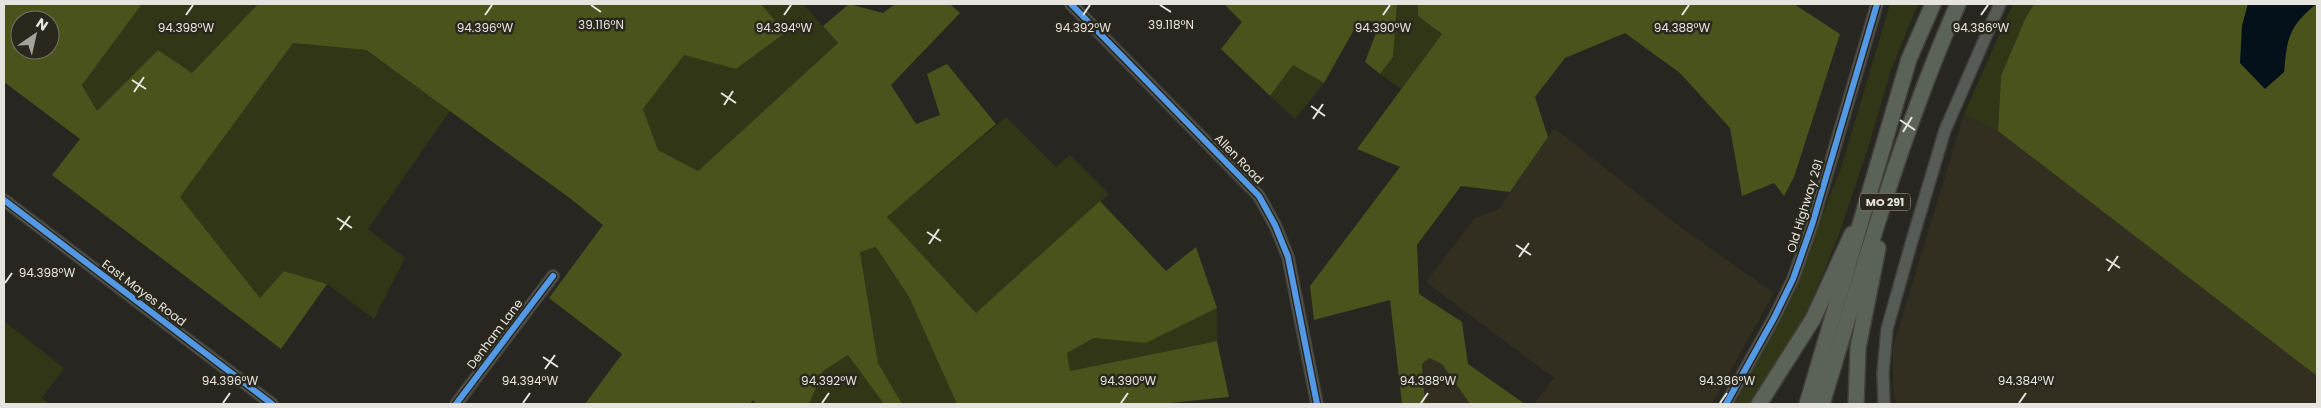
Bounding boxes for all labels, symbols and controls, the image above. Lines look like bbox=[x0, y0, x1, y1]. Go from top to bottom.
north arrow bbox=[10, 10, 60, 60]
text: N bbox=[32, 13, 52, 35]
text: 39.116°N bbox=[578, 16, 624, 33]
text: 39.118°N bbox=[1148, 16, 1194, 33]
text: 94.398°W bbox=[158, 19, 215, 36]
text: 94.396°W bbox=[457, 19, 514, 36]
text: 94.394°W bbox=[756, 19, 813, 36]
text: 94.392°W bbox=[1055, 19, 1111, 36]
text: 94.390°W bbox=[1355, 19, 1411, 36]
text: 94.388°W bbox=[1654, 19, 1711, 36]
text: 94.386°W bbox=[1953, 19, 2010, 36]
street label: Allen Road bbox=[1211, 130, 1268, 187]
street label: Old Highway 291 bbox=[1782, 157, 1827, 255]
road number: MO 291 bbox=[1860, 193, 1910, 210]
street label: East Mayes Road bbox=[99, 255, 190, 330]
text: 94.398°W bbox=[19, 264, 76, 281]
street label: Denham Lane bbox=[463, 295, 526, 372]
text: 94.396°W bbox=[202, 372, 259, 389]
text: 94.394°W bbox=[502, 372, 559, 389]
text: 94.392°W bbox=[801, 372, 857, 389]
text: 94.390°W bbox=[1100, 372, 1156, 389]
text: 94.388°W bbox=[1400, 372, 1457, 389]
text: 94.386°W bbox=[1699, 372, 1756, 389]
text: 94.384°W bbox=[1998, 372, 2055, 389]

